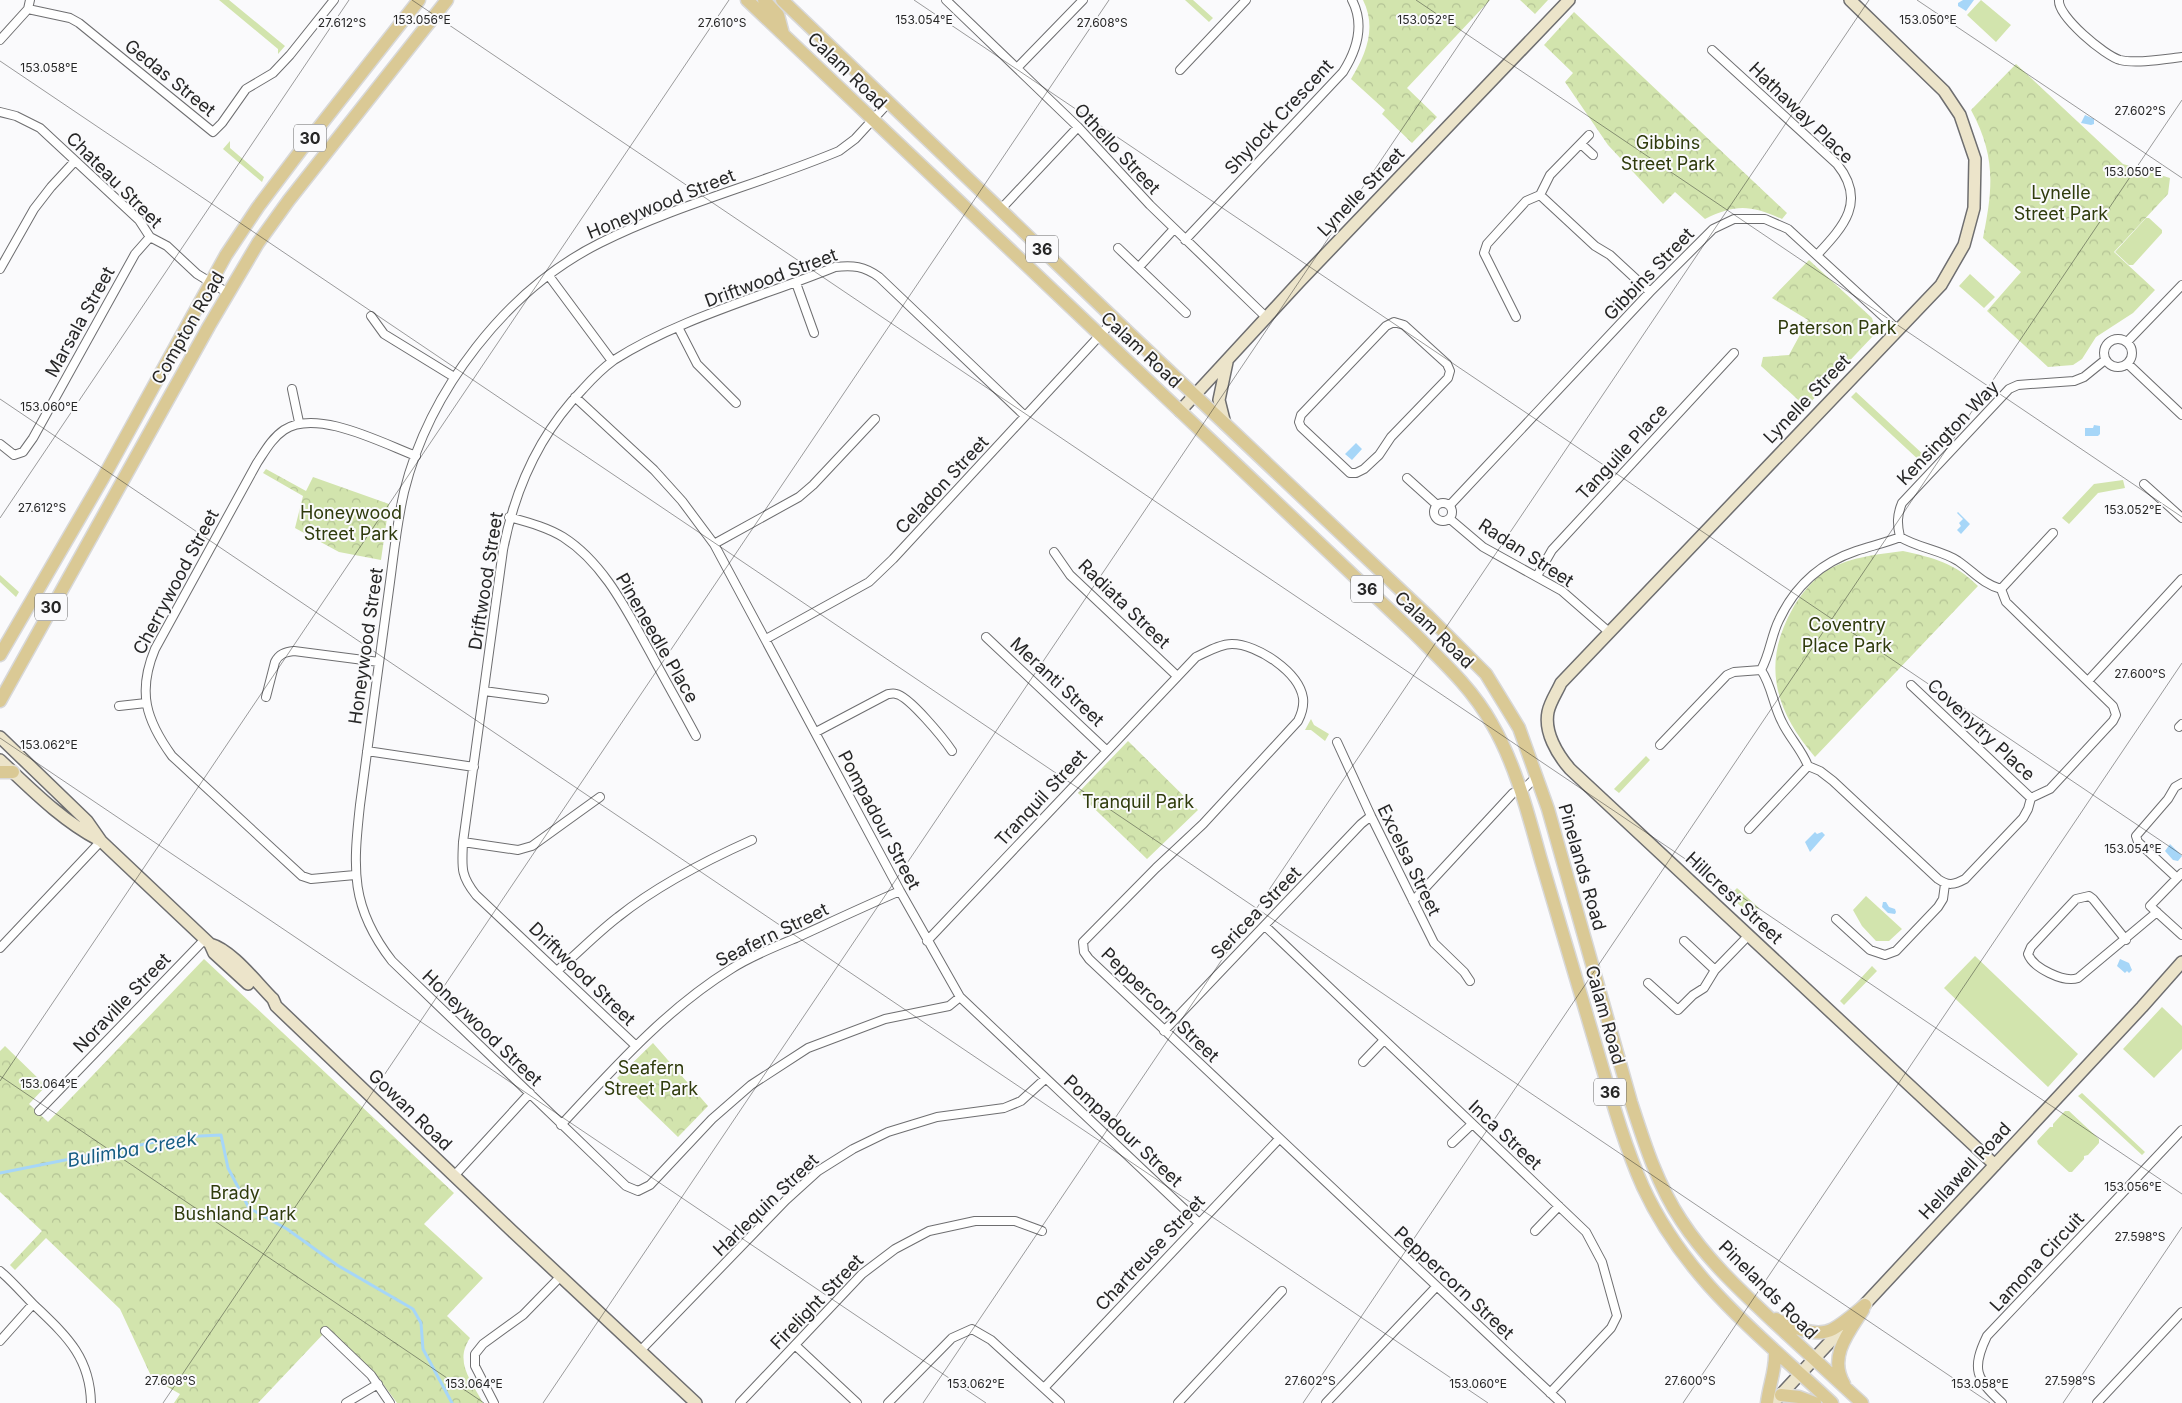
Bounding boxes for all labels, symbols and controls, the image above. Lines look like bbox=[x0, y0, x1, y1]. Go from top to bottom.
text: 153.056°E bbox=[393, 12, 451, 27]
text: 153.054°E bbox=[895, 12, 953, 27]
text: 153.052°E bbox=[1397, 12, 1455, 27]
text: 153.050°E bbox=[1899, 12, 1957, 27]
text: 27.612°S bbox=[318, 15, 367, 30]
text: 27.610°S bbox=[698, 15, 747, 30]
text: 27.608°S bbox=[1076, 15, 1128, 30]
street label: Calam Road bbox=[803, 28, 891, 114]
street label: Gedas Street bbox=[121, 35, 220, 121]
street label: Shylock Crescent bbox=[1220, 55, 1337, 178]
street label: Hathaway Place bbox=[1745, 58, 1858, 168]
text: 153.058°E bbox=[20, 60, 78, 75]
street label: Othello Street bbox=[1070, 99, 1165, 198]
text: 27.602°S bbox=[2114, 103, 2166, 118]
road number: 30 bbox=[294, 125, 326, 152]
street label: Chateau Street bbox=[62, 127, 167, 232]
park label: Gibbins Street Park bbox=[1621, 132, 1715, 174]
street label: Lynelle Street bbox=[1313, 143, 1408, 240]
street label: Honeywood Street bbox=[584, 164, 738, 243]
text: 153.050°E bbox=[2104, 164, 2162, 179]
park label: Lynelle Street Park bbox=[2014, 182, 2108, 224]
street label: Gibbins Street bbox=[1599, 223, 1698, 324]
road number: 36 bbox=[1026, 235, 1058, 262]
street label: Driftwood Street bbox=[702, 244, 840, 311]
street label: Marsala Street bbox=[41, 263, 119, 381]
street label: Compton Road bbox=[147, 268, 228, 388]
street label: Calam Road bbox=[1097, 307, 1186, 392]
park label: Paterson Park bbox=[1777, 317, 1897, 338]
street label: Lynelle Street bbox=[1759, 350, 1854, 447]
street label: Kensington Way bbox=[1892, 376, 2003, 489]
text: 153.060°E bbox=[20, 399, 78, 414]
street label: Tanguile Place bbox=[1572, 399, 1672, 504]
street label: Celadon Street bbox=[891, 431, 992, 538]
text: 27.612°S bbox=[18, 500, 67, 515]
park label: Honeywood Street Park bbox=[300, 502, 402, 544]
text: 153.052°E bbox=[2104, 502, 2162, 517]
street label: Cherrywood Street bbox=[128, 505, 223, 658]
street label: Driftwood Street bbox=[464, 510, 507, 651]
street label: Radan Street bbox=[1475, 514, 1578, 591]
street label: Radiata Street bbox=[1074, 555, 1175, 653]
street label: Honeywood Street bbox=[344, 566, 387, 726]
street label: Pineneedle Place bbox=[612, 569, 703, 706]
road number: 36 bbox=[1351, 576, 1383, 602]
street label: Calam Road bbox=[1390, 587, 1478, 673]
road number: 30 bbox=[35, 594, 67, 620]
park label: Coventry Place Park bbox=[1802, 614, 1892, 656]
street label: Meranti Street bbox=[1006, 633, 1109, 730]
text: 27.600°S bbox=[2114, 666, 2166, 681]
street label: Covenytry Place bbox=[1923, 674, 2040, 785]
text: 153.062°E bbox=[20, 737, 78, 752]
street label: Tranquil Street bbox=[991, 745, 1091, 850]
street label: Pompadour Street bbox=[834, 747, 925, 893]
park label: Tranquil Park bbox=[1082, 791, 1194, 812]
street label: Excelsa Street bbox=[1374, 801, 1445, 919]
street label: Pinelands Road bbox=[1554, 801, 1611, 933]
text: 153.054°E bbox=[2104, 841, 2162, 856]
street label: Hillcrest Street bbox=[1681, 847, 1787, 948]
street label: Sericea Street bbox=[1206, 862, 1305, 963]
street label: Seafern Street bbox=[712, 898, 832, 971]
street label: Driftwood Street bbox=[525, 918, 640, 1030]
street label: Peppercorn Street bbox=[1097, 943, 1224, 1066]
street label: Noraville Street bbox=[69, 948, 175, 1057]
street label: Calam Road bbox=[1581, 963, 1630, 1067]
street label: Honeywood Street bbox=[418, 965, 547, 1090]
park label: Seafern Street Park bbox=[604, 1057, 698, 1099]
street label: Gowan Road bbox=[364, 1065, 456, 1155]
street label: Pompadour Street bbox=[1060, 1070, 1187, 1191]
text: 153.064°E bbox=[20, 1076, 78, 1091]
road number: 36 bbox=[1594, 1078, 1626, 1106]
street label: Inca Street bbox=[1465, 1096, 1546, 1174]
street label: Hellawell Road bbox=[1914, 1118, 2015, 1223]
water label: Bulimba Creek bbox=[65, 1127, 199, 1172]
street label: Harlequin Street bbox=[709, 1149, 823, 1260]
text: 153.056°E bbox=[2104, 1179, 2162, 1194]
park label: Brady Bushland Park bbox=[174, 1182, 296, 1224]
street label: Chartreuse Street bbox=[1091, 1190, 1209, 1315]
street label: Lamona Circuit bbox=[1985, 1208, 2088, 1316]
street label: Peppercorn Street bbox=[1390, 1222, 1518, 1343]
text: 27.598°S bbox=[2114, 1229, 2166, 1244]
street label: Pinelands Road bbox=[1715, 1236, 1822, 1343]
street label: Firelight Street bbox=[766, 1250, 867, 1354]
text: 27.608°S bbox=[144, 1373, 196, 1388]
text: 27.602°S bbox=[1284, 1373, 1336, 1388]
text: 27.600°S bbox=[1664, 1373, 1716, 1388]
text: 27.598°S bbox=[2044, 1373, 2096, 1388]
text: 153.064°E bbox=[445, 1376, 503, 1391]
text: 153.062°E bbox=[947, 1376, 1005, 1391]
text: 153.060°E bbox=[1449, 1376, 1507, 1391]
text: 153.058°E bbox=[1951, 1376, 2009, 1391]

